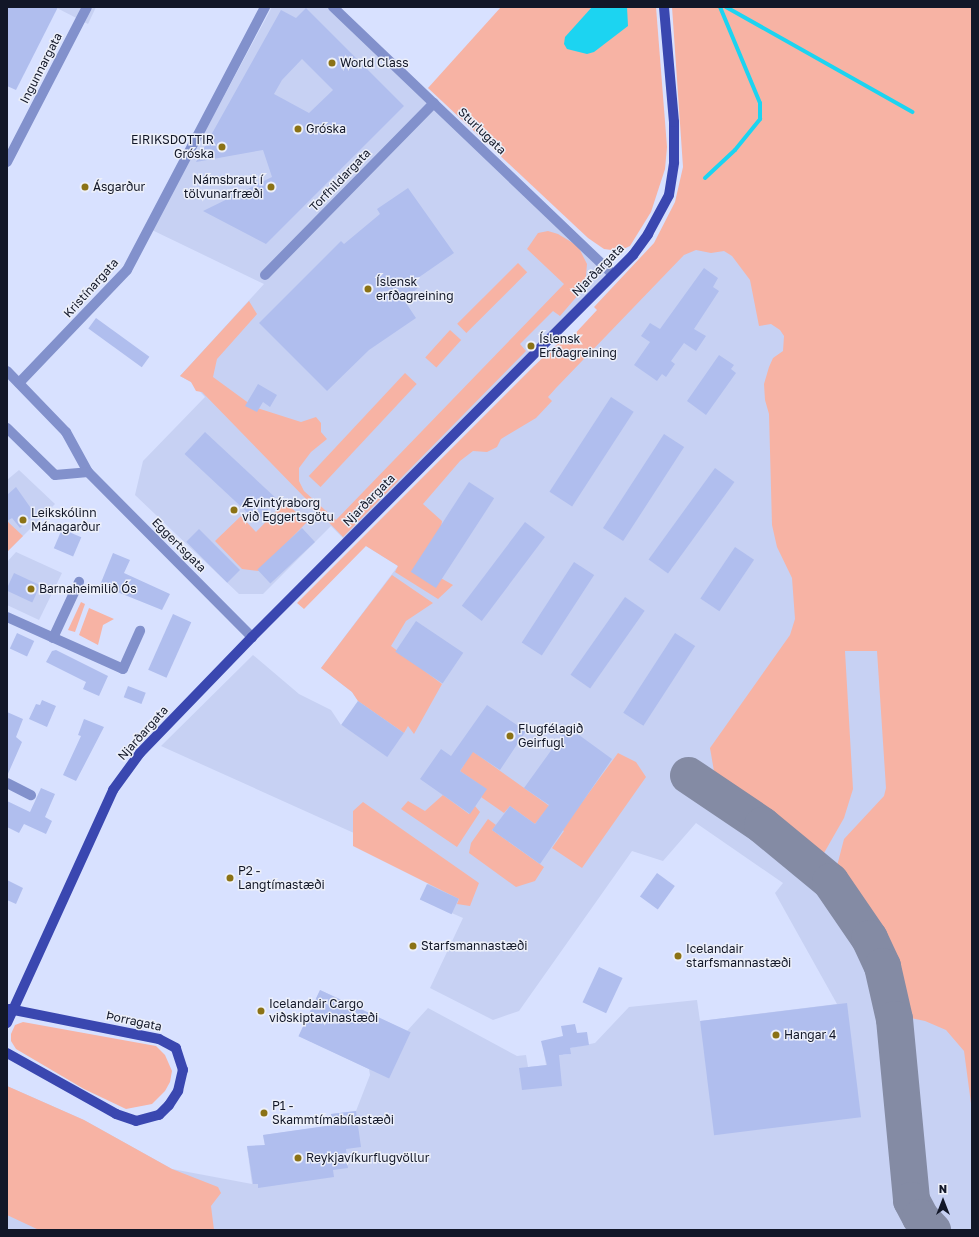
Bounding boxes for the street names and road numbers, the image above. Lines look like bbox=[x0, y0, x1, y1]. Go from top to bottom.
street label: Ingunnargata bbox=[17, 30, 65, 106]
street label: Sturlugata bbox=[455, 105, 509, 157]
street label: Torfhildargata bbox=[307, 146, 373, 214]
street label: Njarðargata bbox=[569, 241, 627, 299]
street label: Kristínargata bbox=[61, 255, 121, 321]
street label: Njarðargata bbox=[340, 471, 398, 529]
street label: Eggertsgata bbox=[149, 515, 209, 575]
street label: Njarðargata bbox=[115, 703, 171, 763]
street label: Þorragata bbox=[105, 1008, 163, 1034]

